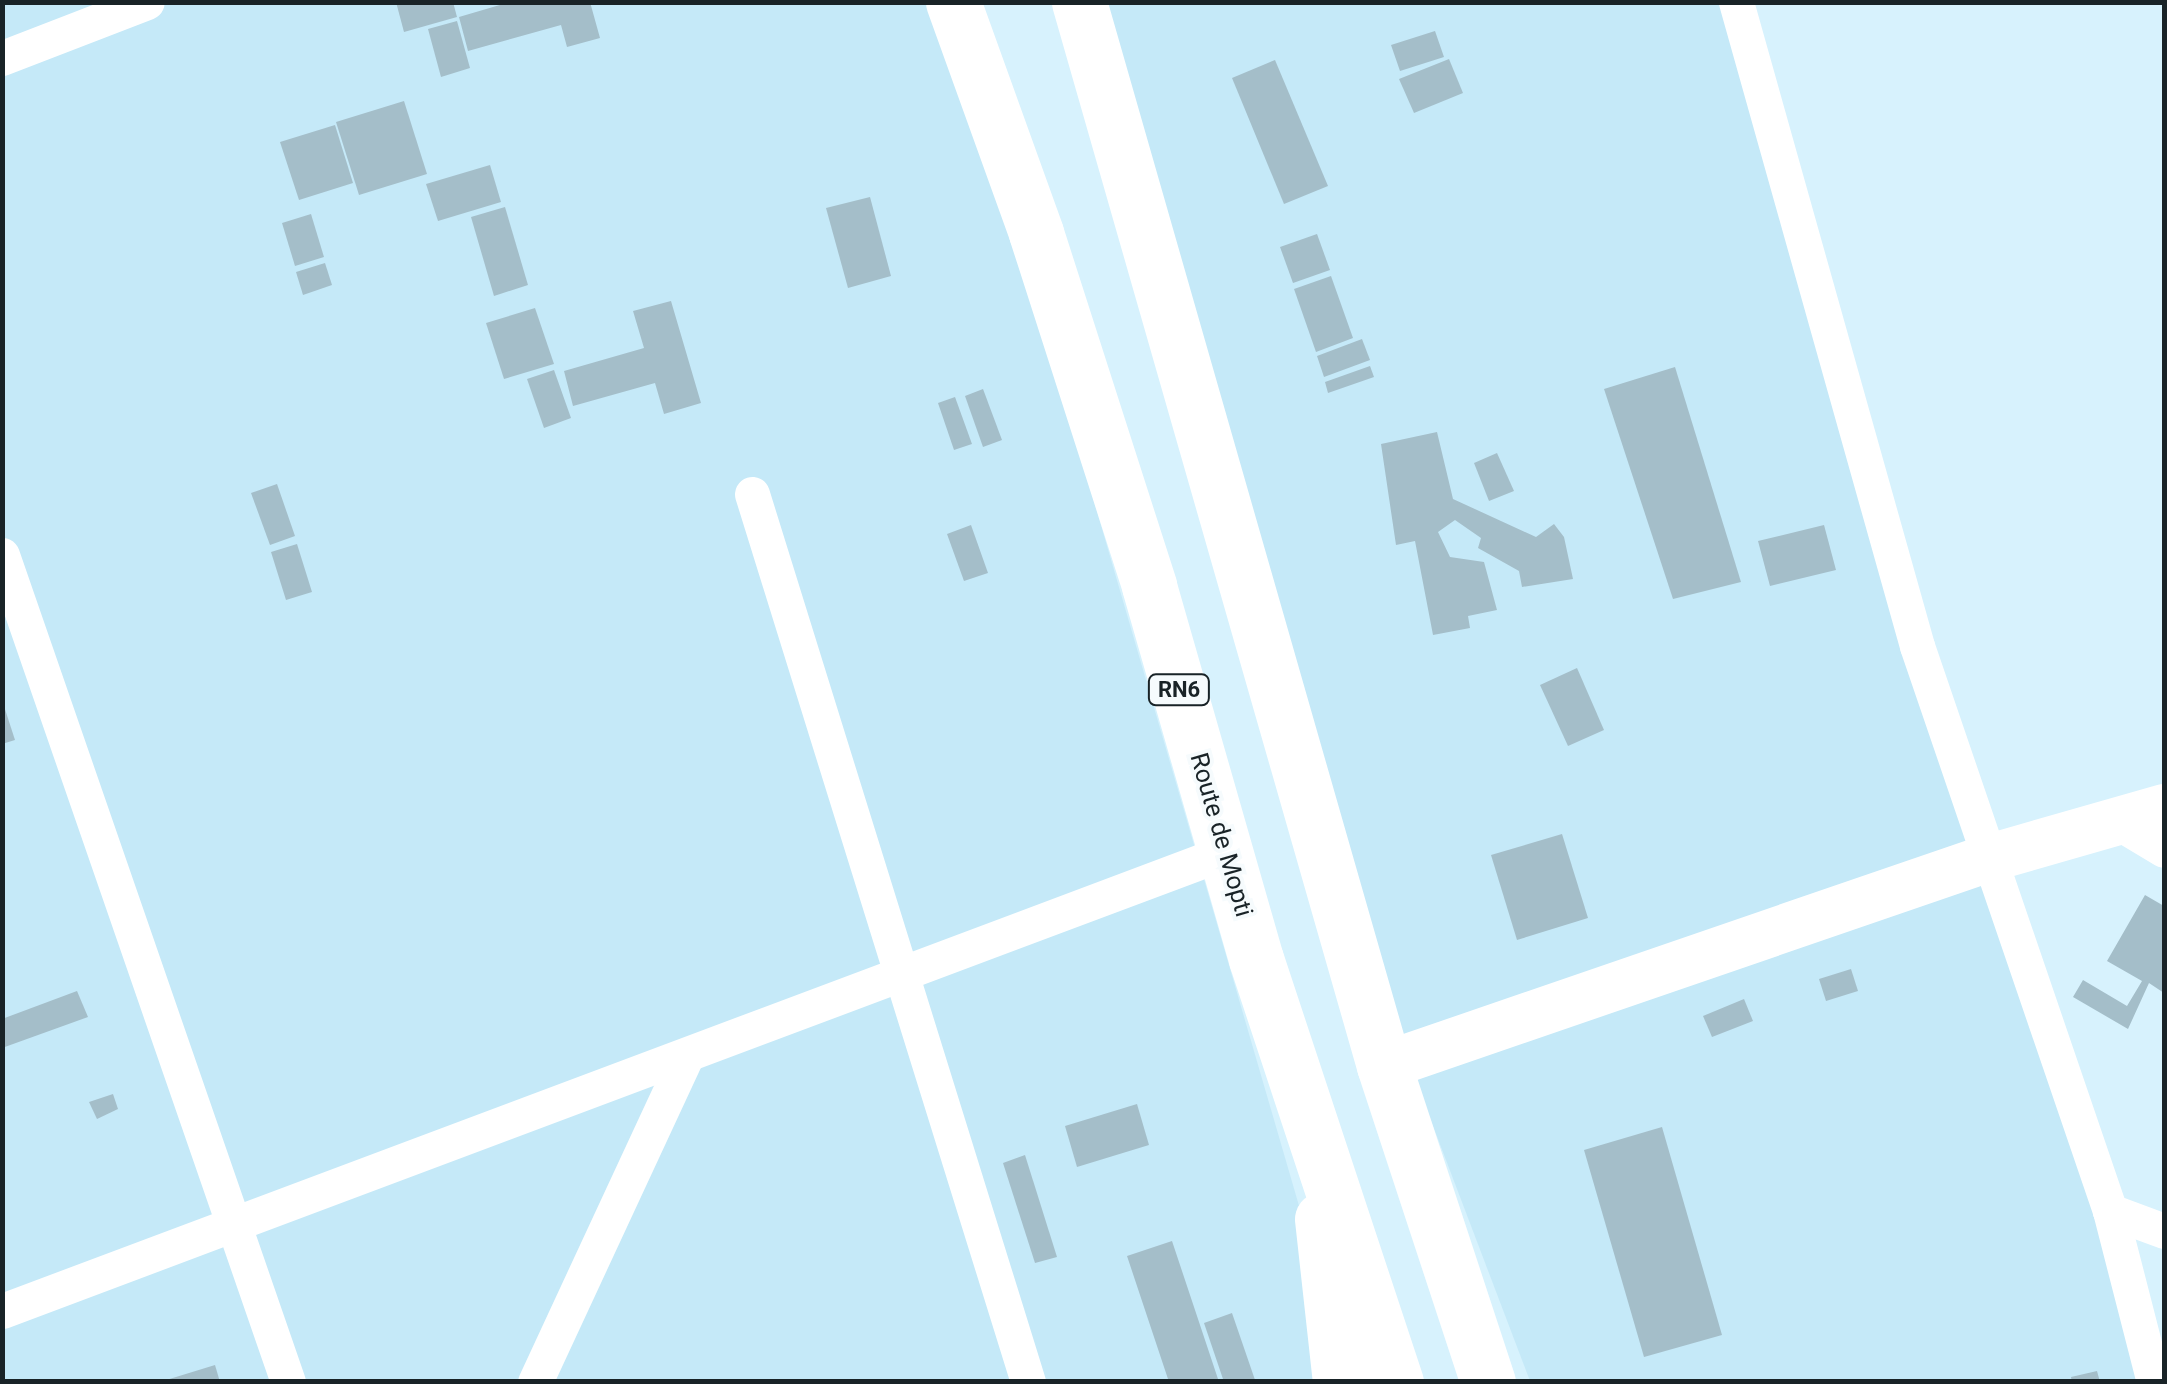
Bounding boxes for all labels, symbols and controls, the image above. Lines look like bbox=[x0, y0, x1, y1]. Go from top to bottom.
road number: RN6 bbox=[1146, 673, 1212, 707]
street label: Route de Mopti bbox=[1183, 750, 1259, 920]

